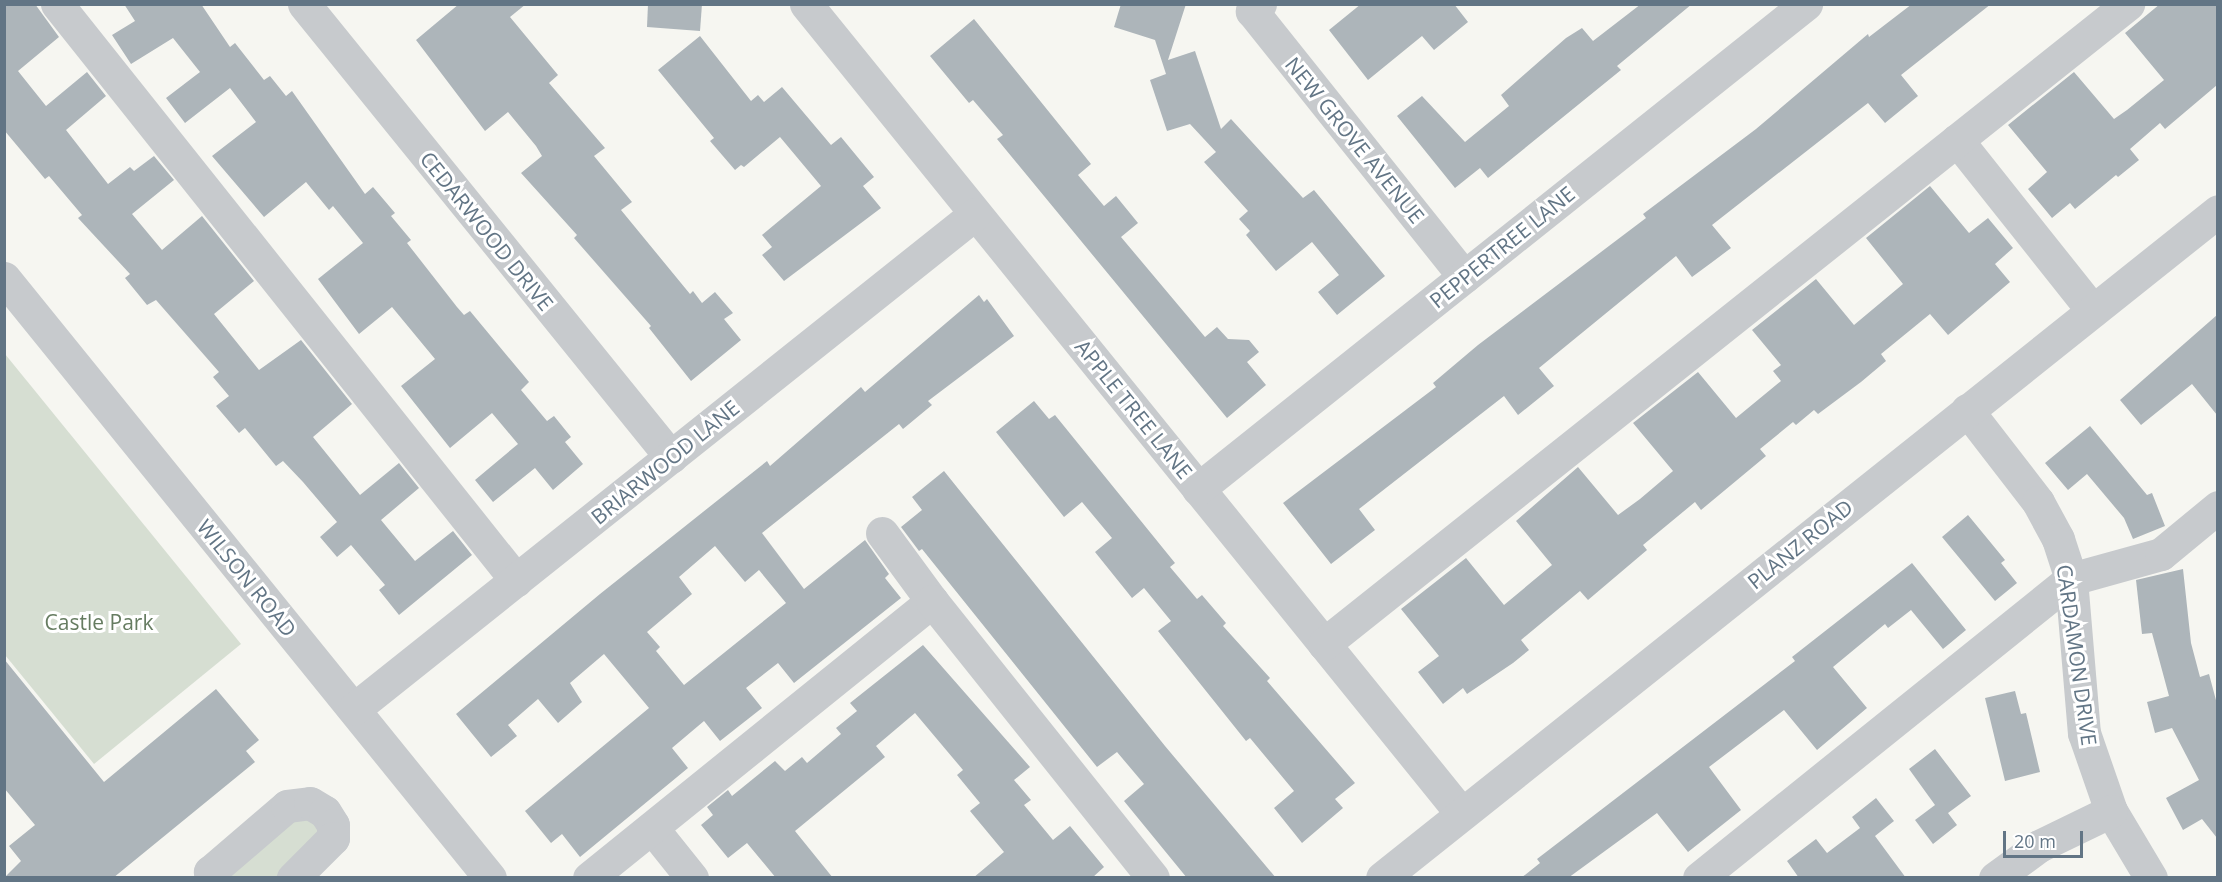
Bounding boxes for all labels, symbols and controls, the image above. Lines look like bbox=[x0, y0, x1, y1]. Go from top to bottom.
street label: NEW GROVE AVENUE bbox=[1280, 52, 1430, 228]
street label: CEDARWOOD DRIVE bbox=[415, 146, 559, 316]
street label: PEPPERTREE LANE bbox=[1424, 181, 1580, 313]
street label: APPLE TREE LANE bbox=[1070, 334, 1198, 484]
street label: BRIARWOOD LANE bbox=[586, 395, 744, 529]
street label: PLANZ ROAD bbox=[1742, 494, 1858, 594]
street label: WILSON ROAD bbox=[192, 514, 302, 642]
street label: CARDAMON DRIVE bbox=[2052, 563, 2102, 747]
park label: Castle Park bbox=[45, 609, 153, 635]
scale bar bbox=[2006, 819, 2086, 857]
text: 20 m bbox=[2014, 829, 2056, 853]

